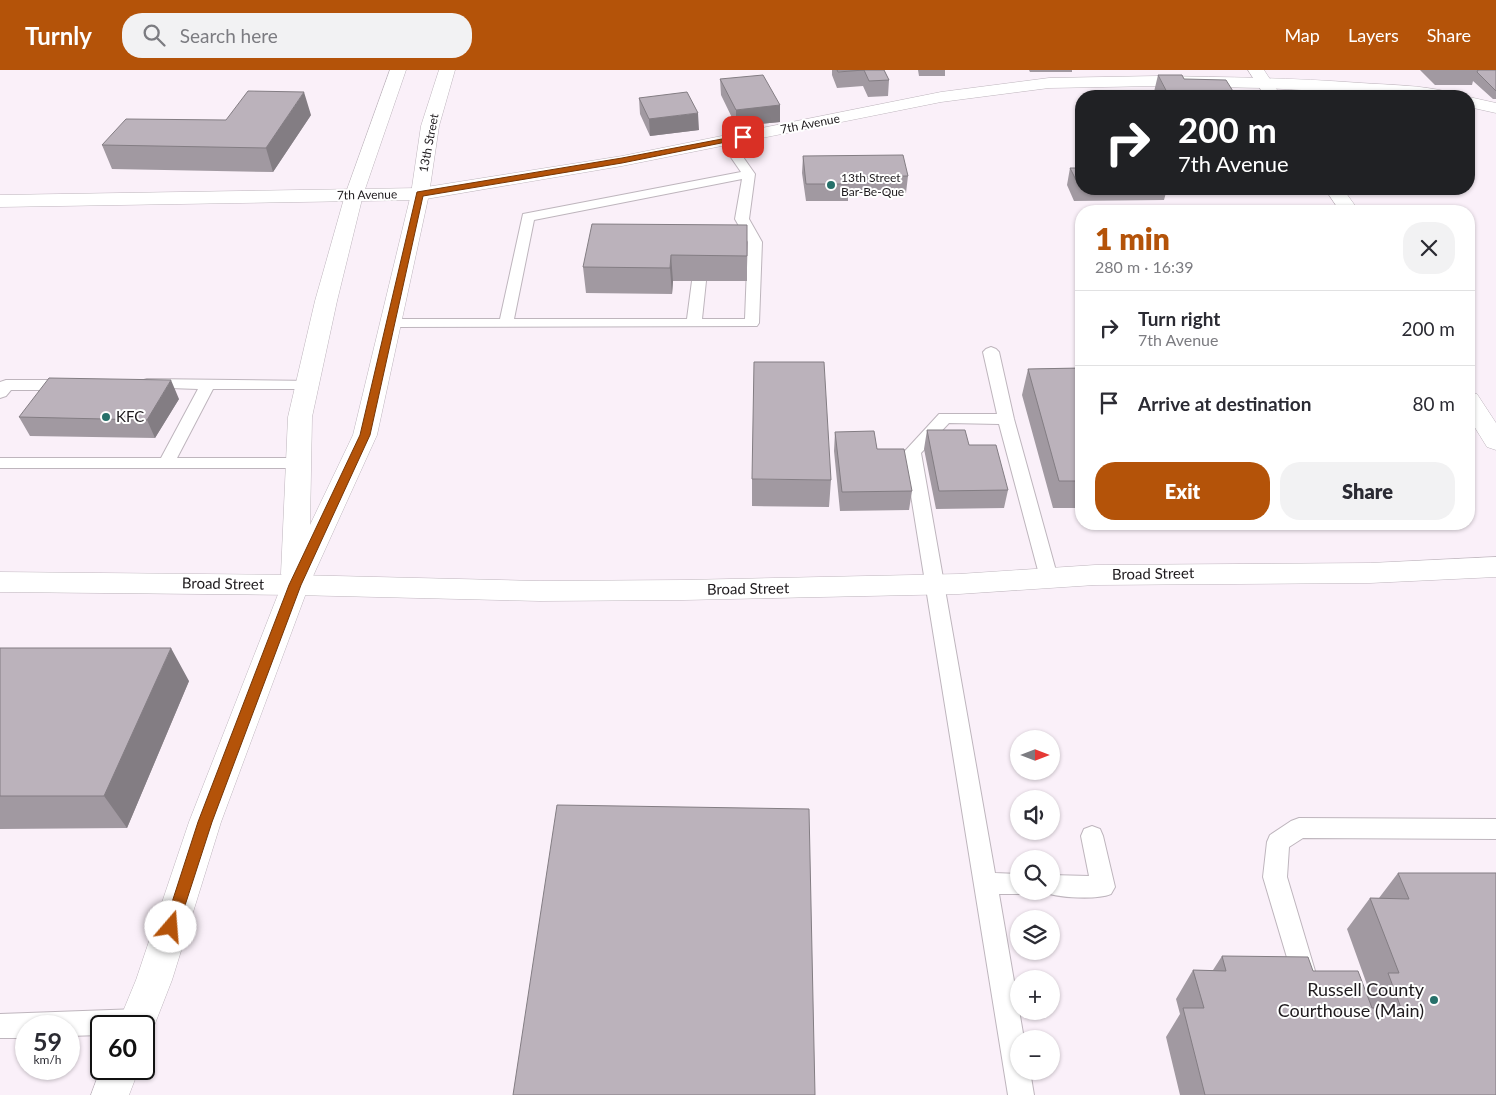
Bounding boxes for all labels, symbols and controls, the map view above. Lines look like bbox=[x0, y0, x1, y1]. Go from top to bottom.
search box bbox=[122, 13, 472, 58]
text: Turnly bbox=[25, 21, 92, 50]
icon: search bbox=[140, 21, 168, 49]
text: Search here bbox=[180, 24, 278, 47]
text: Map bbox=[1284, 24, 1320, 46]
text: Layers bbox=[1348, 24, 1399, 46]
text: Share bbox=[1427, 24, 1471, 46]
text: 200 m bbox=[1178, 108, 1277, 150]
street label: 7th Avenue bbox=[779, 110, 841, 137]
icon: right bbox=[1095, 110, 1160, 175]
street label: 13th Street bbox=[415, 112, 442, 174]
pin bbox=[722, 116, 764, 158]
icon: arrive bbox=[729, 123, 757, 151]
text: 7th Avenue bbox=[1178, 150, 1289, 177]
place label: 13th Street Bar-Be-Que bbox=[841, 170, 904, 199]
marker: 13th Street Bar-Be-Que bbox=[825, 179, 837, 191]
street label: 7th Avenue bbox=[337, 186, 397, 203]
text: 1 min bbox=[1095, 220, 1170, 256]
button: close bbox=[1403, 222, 1455, 274]
text: 280 m · 16:39 bbox=[1095, 257, 1194, 276]
text: Turn right bbox=[1138, 307, 1220, 330]
icon: right bbox=[1095, 314, 1123, 342]
text: 200 m bbox=[1401, 317, 1455, 340]
text: 7th Avenue bbox=[1138, 330, 1218, 349]
icon: arrive bbox=[1095, 389, 1123, 417]
text: Arrive at destination bbox=[1138, 392, 1311, 415]
text: 80 m bbox=[1412, 392, 1455, 415]
place label: KFC bbox=[116, 407, 144, 425]
marker: KFC bbox=[100, 411, 112, 423]
button: Exit bbox=[1095, 462, 1270, 520]
button: Share bbox=[1280, 462, 1455, 520]
street label: Broad Street bbox=[1112, 563, 1195, 583]
street label: Broad Street bbox=[182, 573, 265, 593]
street label: Broad Street bbox=[707, 578, 790, 598]
north arrow bbox=[1010, 730, 1060, 780]
map controls bbox=[1010, 730, 1060, 1080]
button: sound bbox=[1010, 790, 1060, 840]
button: search bbox=[1010, 850, 1060, 900]
position arrow bbox=[144, 900, 196, 952]
button: layers bbox=[1010, 910, 1060, 960]
button: + bbox=[1010, 970, 1060, 1020]
place label: Russell County Courthouse (Main) bbox=[1278, 978, 1425, 1021]
marker: Russell County Courthouse (Main) bbox=[1428, 994, 1440, 1006]
speed limit sign: 60 bbox=[90, 1015, 155, 1080]
text: 59 bbox=[33, 1026, 62, 1056]
button: − bbox=[1010, 1030, 1060, 1080]
text: km/h bbox=[33, 1052, 62, 1067]

